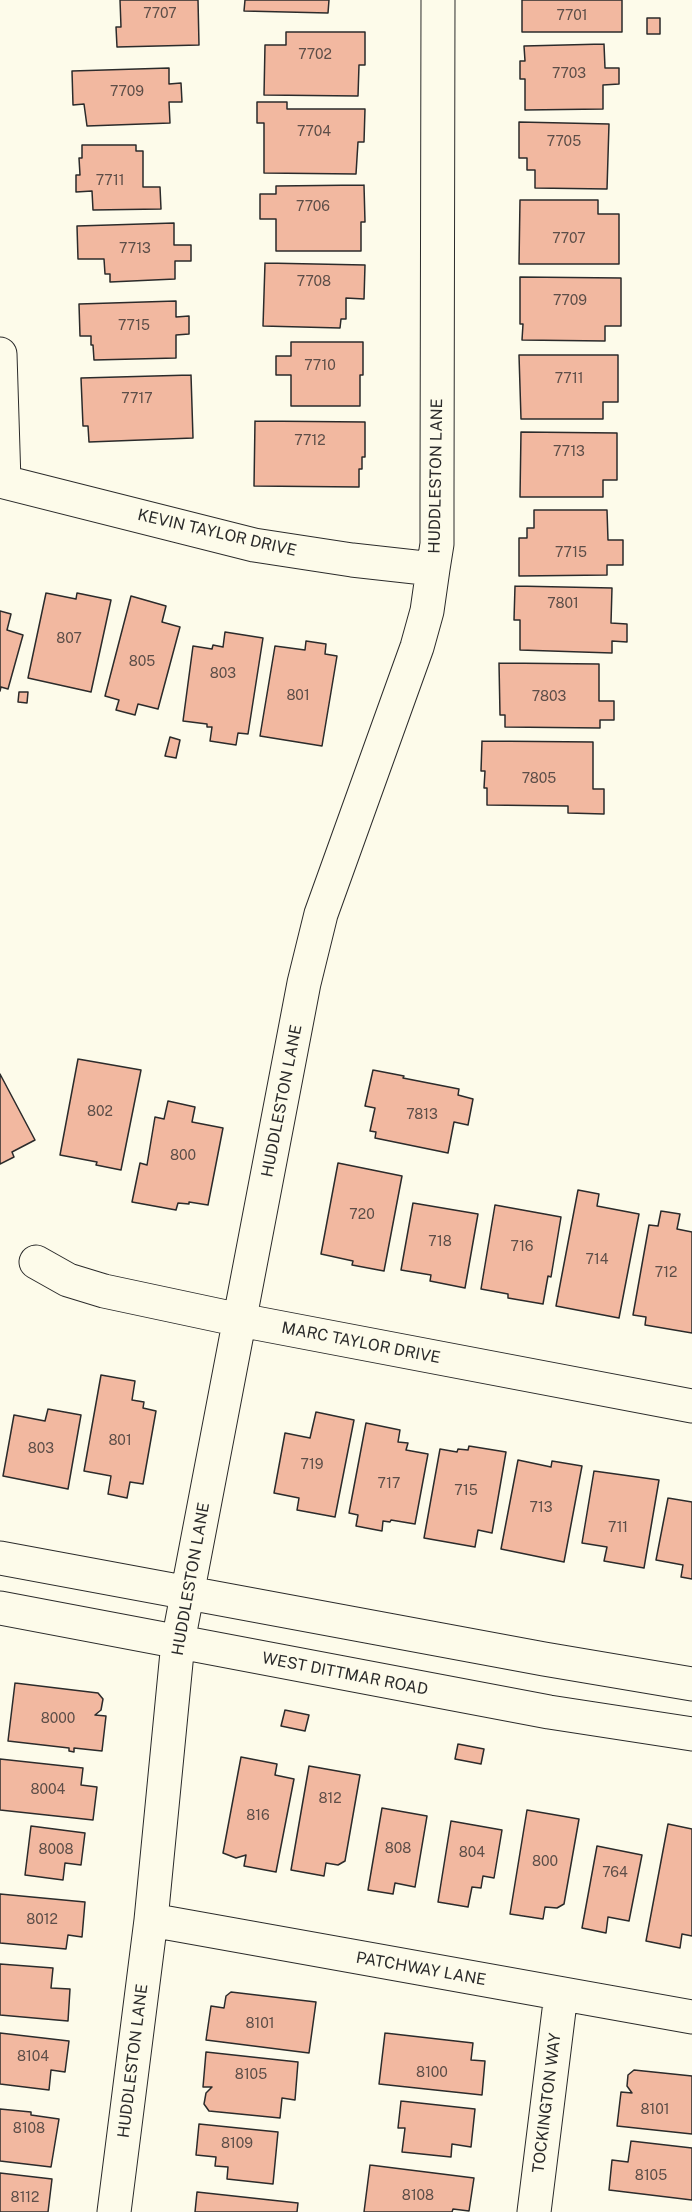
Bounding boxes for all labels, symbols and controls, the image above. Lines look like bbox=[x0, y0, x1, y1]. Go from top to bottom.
house number: 7707 bbox=[143, 6, 177, 22]
house number: 7701 bbox=[557, 8, 587, 24]
house number: 7702 bbox=[298, 47, 332, 63]
house number: 7703 bbox=[552, 66, 586, 82]
house number: 7709 bbox=[110, 84, 144, 100]
house number: 7704 bbox=[297, 124, 331, 140]
house number: 7705 bbox=[547, 134, 581, 150]
house number: 7711 bbox=[96, 173, 124, 189]
house number: 7706 bbox=[296, 199, 330, 215]
house number: 7707 bbox=[552, 231, 586, 247]
house number: 7713 bbox=[119, 241, 151, 257]
house number: 7708 bbox=[297, 274, 331, 290]
house number: 7709 bbox=[553, 293, 587, 309]
house number: 7715 bbox=[118, 318, 150, 334]
house number: 7710 bbox=[304, 358, 336, 374]
house number: 7711 bbox=[555, 371, 583, 387]
house number: 7717 bbox=[121, 391, 153, 407]
street label: HUDDLESTON LANE bbox=[425, 398, 447, 554]
house number: 7712 bbox=[294, 433, 326, 449]
house number: 7713 bbox=[553, 444, 585, 460]
street label: KEVIN TAYLOR DRIVE bbox=[136, 505, 298, 561]
house number: 7715 bbox=[555, 545, 587, 561]
house number: 7801 bbox=[547, 596, 579, 612]
house number: 807 bbox=[56, 631, 82, 647]
house number: 805 bbox=[129, 654, 155, 670]
house number: 803 bbox=[210, 666, 236, 682]
house number: 801 bbox=[286, 688, 310, 704]
house number: 7803 bbox=[532, 689, 566, 705]
house number: 7805 bbox=[522, 771, 556, 787]
street label: HUDDLESTON LANE bbox=[258, 1023, 306, 1179]
house number: 802 bbox=[87, 1104, 113, 1120]
house number: 7813 bbox=[406, 1107, 438, 1123]
house number: 800 bbox=[170, 1148, 196, 1164]
house number: 720 bbox=[349, 1207, 375, 1223]
house number: 718 bbox=[428, 1234, 452, 1250]
house number: 716 bbox=[510, 1239, 534, 1255]
house number: 714 bbox=[585, 1252, 609, 1268]
house number: 712 bbox=[655, 1265, 677, 1281]
street label: MARC TAYLOR DRIVE bbox=[280, 1318, 442, 1368]
house number: 801 bbox=[108, 1433, 132, 1449]
house number: 803 bbox=[28, 1441, 54, 1457]
house number: 719 bbox=[300, 1457, 324, 1473]
house number: 717 bbox=[378, 1476, 400, 1492]
house number: 715 bbox=[454, 1483, 478, 1499]
house number: 713 bbox=[529, 1500, 553, 1516]
street label: HUDDLESTON LANE bbox=[168, 1501, 214, 1657]
house number: 711 bbox=[608, 1520, 628, 1536]
street label: WEST DITTMAR ROAD bbox=[260, 1648, 430, 1700]
house number: 8000 bbox=[41, 1711, 75, 1727]
house number: 8004 bbox=[31, 1782, 65, 1798]
house number: 812 bbox=[318, 1791, 342, 1807]
house number: 816 bbox=[246, 1808, 270, 1824]
house number: 808 bbox=[385, 1841, 411, 1857]
house number: 8008 bbox=[39, 1842, 73, 1858]
house number: 804 bbox=[459, 1845, 485, 1861]
house number: 800 bbox=[532, 1854, 558, 1870]
house number: 764 bbox=[602, 1865, 628, 1881]
house number: 8012 bbox=[26, 1912, 58, 1928]
street label: PATCHWAY LANE bbox=[354, 1948, 488, 1990]
street label: HUDDLESTON LANE bbox=[114, 1983, 152, 2139]
house number: 8101 bbox=[245, 2016, 275, 2032]
street label: TOCKINGTON WAY bbox=[529, 2032, 565, 2174]
house number: 8104 bbox=[17, 2049, 49, 2065]
house number: 8100 bbox=[416, 2065, 448, 2081]
house number: 8105 bbox=[235, 2067, 267, 2083]
house number: 8101 bbox=[640, 2102, 670, 2118]
house number: 8108 bbox=[13, 2121, 45, 2137]
house number: 8109 bbox=[221, 2136, 253, 2152]
house number: 8105 bbox=[635, 2168, 667, 2184]
house number: 8108 bbox=[402, 2188, 434, 2204]
house number: 8112 bbox=[11, 2190, 39, 2206]

